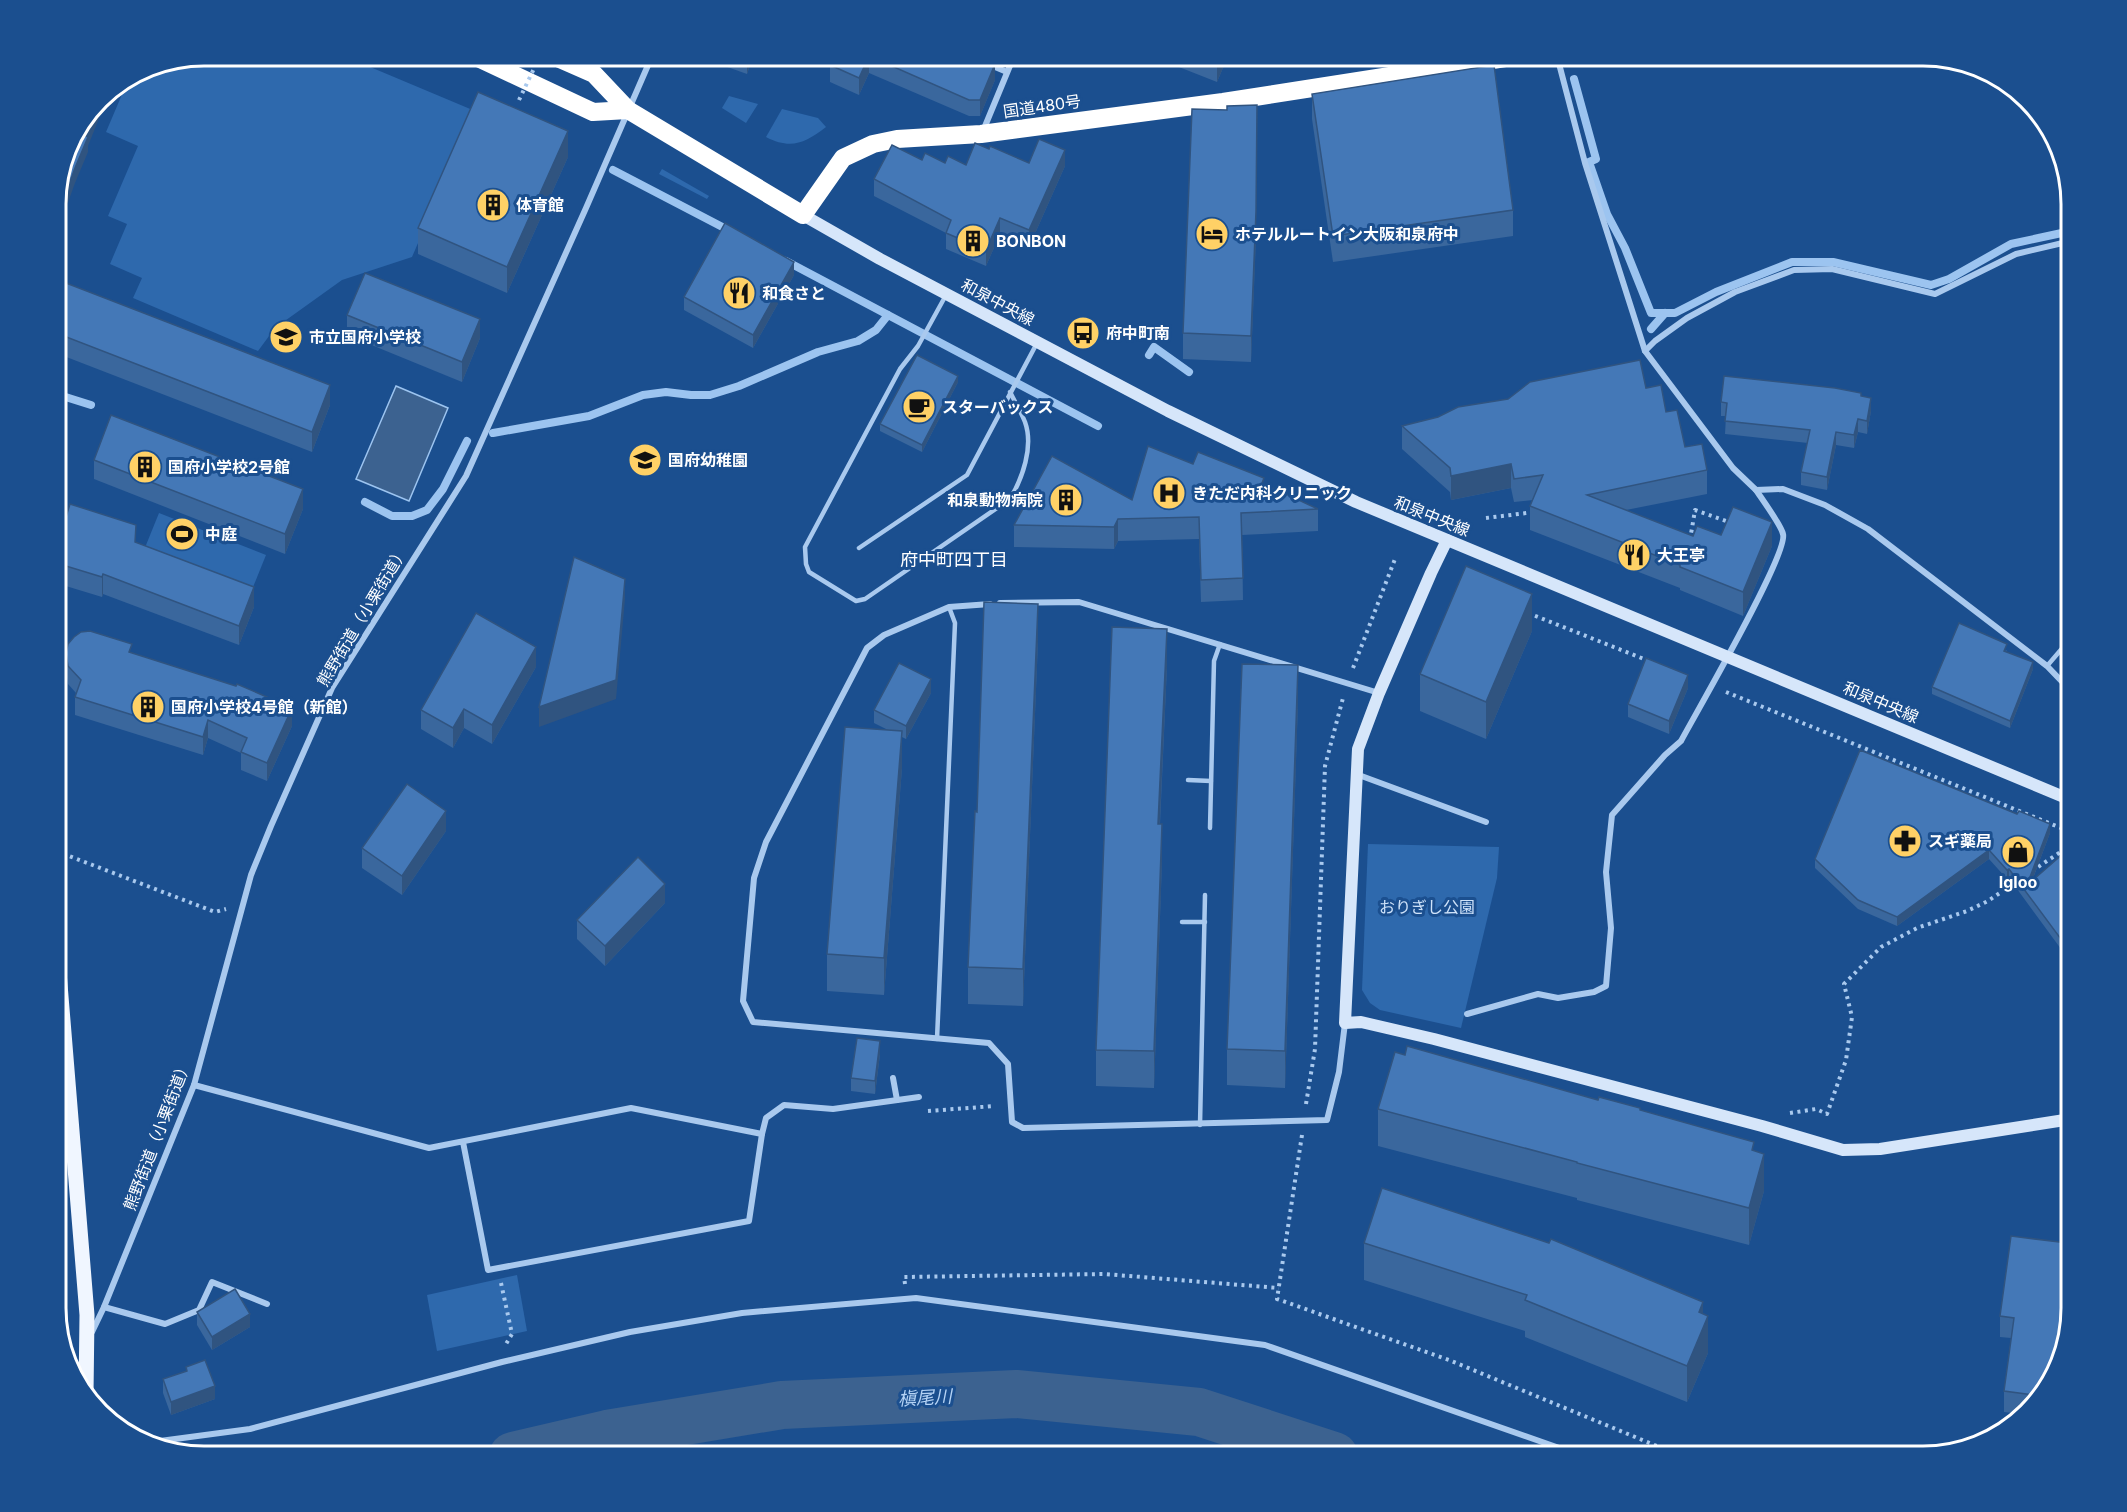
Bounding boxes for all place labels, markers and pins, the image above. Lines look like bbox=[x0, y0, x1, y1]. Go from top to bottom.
building icon: 体育館 bbox=[475, 187, 511, 223]
place label: 体育館 bbox=[516, 195, 564, 215]
hotel icon: ホテルルートイン大阪和泉府中 bbox=[1194, 216, 1230, 252]
building icon: BONBON bbox=[955, 223, 991, 259]
place label: ホテルルートイン大阪和泉府中 bbox=[1235, 224, 1459, 244]
place label: BONBON bbox=[996, 231, 1066, 251]
restaurant icon: 和食さと bbox=[721, 275, 757, 311]
place label: 和食さと bbox=[762, 283, 826, 303]
bus stop icon: 府中町南 bbox=[1065, 315, 1101, 351]
school or university icon: 市立国府小学校 bbox=[268, 319, 304, 355]
place label: 府中町南 bbox=[1106, 323, 1170, 343]
place label: 市立国府小学校 bbox=[309, 327, 421, 347]
cafe icon: スターバックス bbox=[901, 389, 937, 425]
place label: スターバックス bbox=[942, 397, 1053, 417]
school or university icon: 国府幼稚園 bbox=[627, 442, 663, 478]
building icon: 国府小学校2号館 bbox=[127, 449, 163, 485]
place label: 国府幼稚園 bbox=[668, 450, 748, 470]
place label: 国府小学校2号館 bbox=[168, 457, 290, 477]
hospital icon: きただ内科クリニック bbox=[1151, 475, 1187, 511]
building icon: 和泉動物病院 bbox=[1048, 482, 1084, 518]
place label: きただ内科クリニック bbox=[1192, 483, 1352, 503]
place label: 和泉動物病院 bbox=[947, 490, 1043, 510]
sports icon: 中庭 bbox=[164, 516, 200, 552]
place label: 中庭 bbox=[205, 524, 237, 544]
restaurant icon: 大王亭 bbox=[1616, 537, 1652, 573]
place label: 大王亭 bbox=[1657, 545, 1705, 565]
building icon: 国府小学校4号館（新館） bbox=[130, 689, 166, 725]
place label: 国府小学校4号館（新館） bbox=[171, 697, 358, 717]
pharmacy icon: スギ薬局 bbox=[1887, 823, 1923, 859]
place label: スギ薬局 bbox=[1928, 831, 1992, 851]
shop icon: Igloo bbox=[2000, 834, 2036, 870]
place label: Igloo bbox=[1999, 872, 2037, 892]

